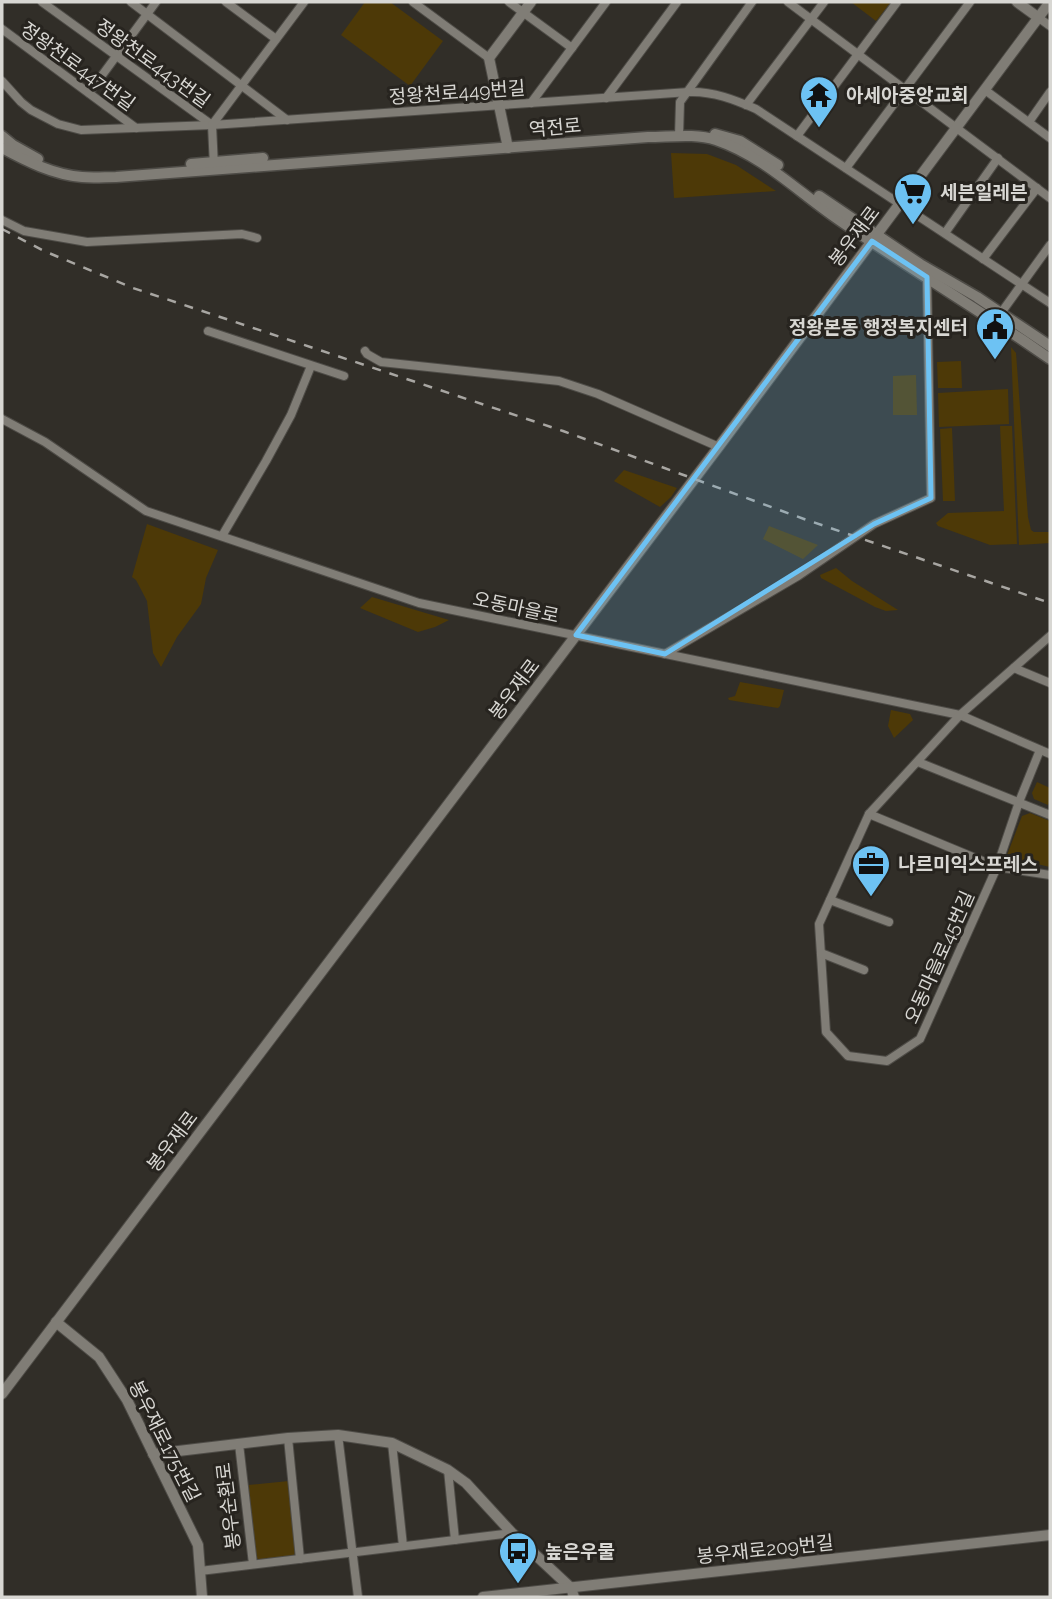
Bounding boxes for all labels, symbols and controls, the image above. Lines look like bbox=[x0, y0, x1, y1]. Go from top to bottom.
street label: 정왕천로443번길 bbox=[92, 14, 214, 112]
street label: 정왕천로447번길 bbox=[17, 17, 139, 115]
temple icon: 아세아중앙교회 bbox=[798, 74, 840, 129]
street label: 정왕천로449번길 bbox=[388, 76, 526, 108]
place label: 아세아중앙교회 bbox=[846, 84, 968, 106]
street label: 역전로 bbox=[528, 114, 582, 140]
supermarket icon: 세븐일레븐 bbox=[892, 171, 934, 226]
place label: 세븐일레븐 bbox=[940, 181, 1027, 203]
street label: 봉우재로 bbox=[824, 201, 884, 271]
public building icon: 정왕본동 행정복지센터 bbox=[974, 306, 1016, 361]
place label: 정왕본동 행정복지센터 bbox=[789, 316, 968, 338]
street label: 오동마을로 bbox=[471, 587, 561, 627]
street label: 봉우재로 bbox=[484, 654, 544, 724]
office icon: 나르미익스프레스 bbox=[850, 843, 892, 898]
place label: 나르미익스프레스 bbox=[898, 853, 1038, 875]
street label: 오동마을로45번길 bbox=[900, 887, 978, 1027]
street label: 봉우재로 bbox=[142, 1106, 202, 1176]
street label: 봉우재로175번길 bbox=[125, 1377, 205, 1505]
street label: 봉우순환로 bbox=[212, 1461, 244, 1551]
bus stop icon: 높은우물 bbox=[497, 1530, 539, 1585]
street label: 봉우재로209번길 bbox=[695, 1531, 835, 1567]
place label: 높은우물 bbox=[545, 1540, 615, 1562]

